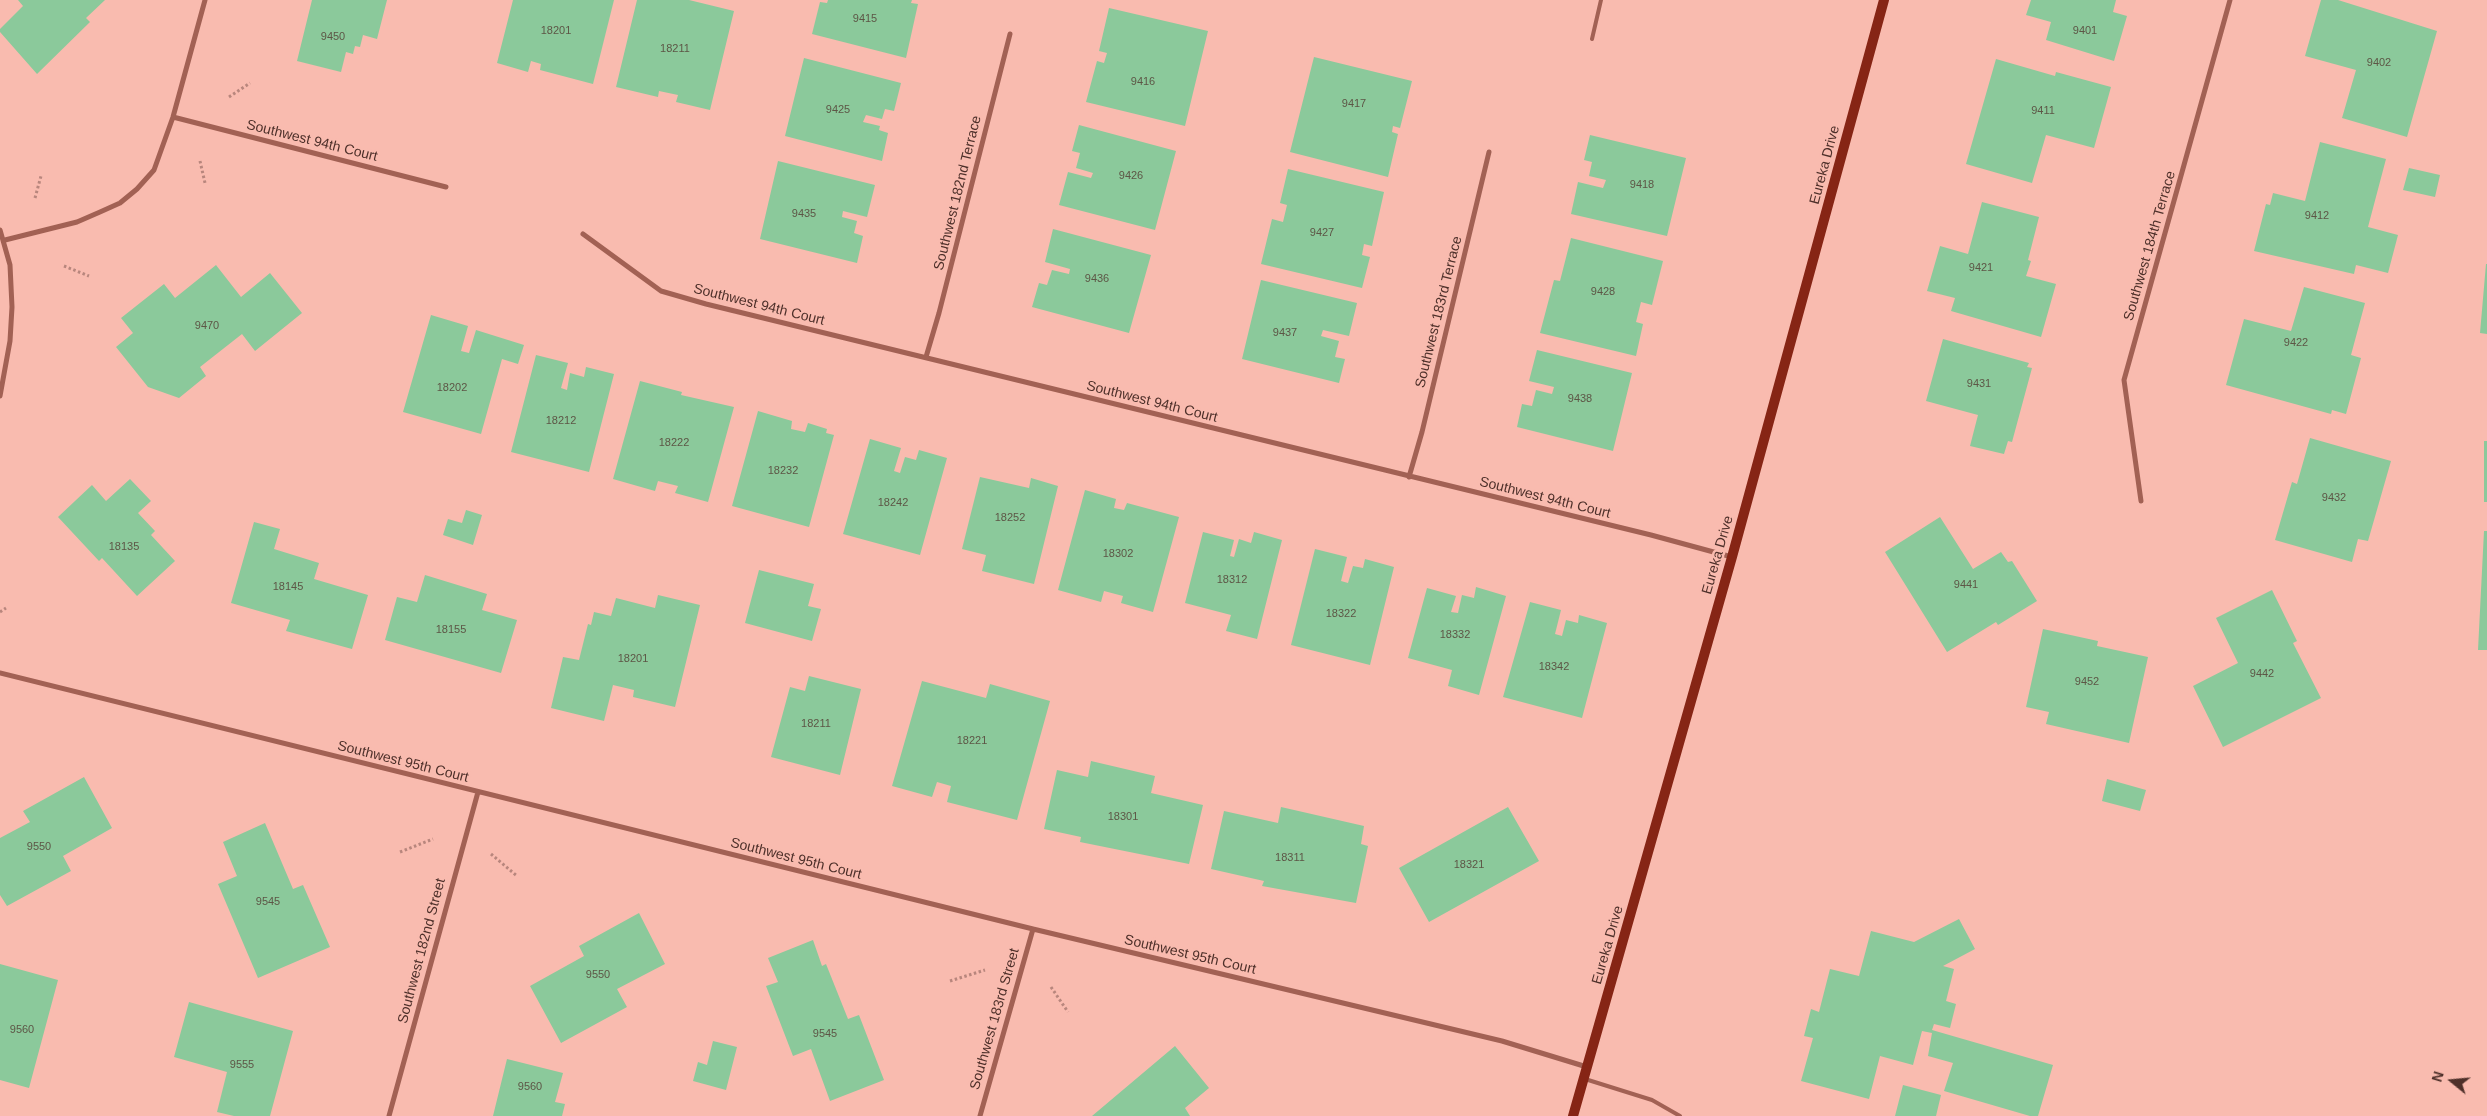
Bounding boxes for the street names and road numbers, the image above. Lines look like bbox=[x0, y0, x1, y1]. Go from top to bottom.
street label: Southwest 182nd Terrace bbox=[931, 114, 985, 272]
street label: Southwest 94th Court bbox=[245, 117, 379, 165]
street label: Eureka Drive bbox=[1806, 124, 1844, 206]
street label: Southwest 184th Terrace bbox=[2121, 169, 2179, 323]
street label: Southwest 183rd Terrace bbox=[1412, 234, 1466, 390]
street label: Southwest 94th Court bbox=[692, 281, 826, 329]
street label: Southwest 94th Court bbox=[1085, 378, 1219, 426]
street label: Southwest 94th Court bbox=[1478, 474, 1612, 522]
street label: Eureka Drive bbox=[1699, 514, 1737, 596]
street label: Southwest 95th Court bbox=[336, 738, 470, 786]
street label: Southwest 95th Court bbox=[729, 835, 863, 883]
street label: Southwest 182nd Street bbox=[395, 877, 449, 1025]
street label: Eureka Drive bbox=[1589, 904, 1627, 986]
street label: Southwest 95th Court bbox=[1123, 932, 1257, 978]
street label: Southwest 183rd Street bbox=[967, 946, 1023, 1092]

